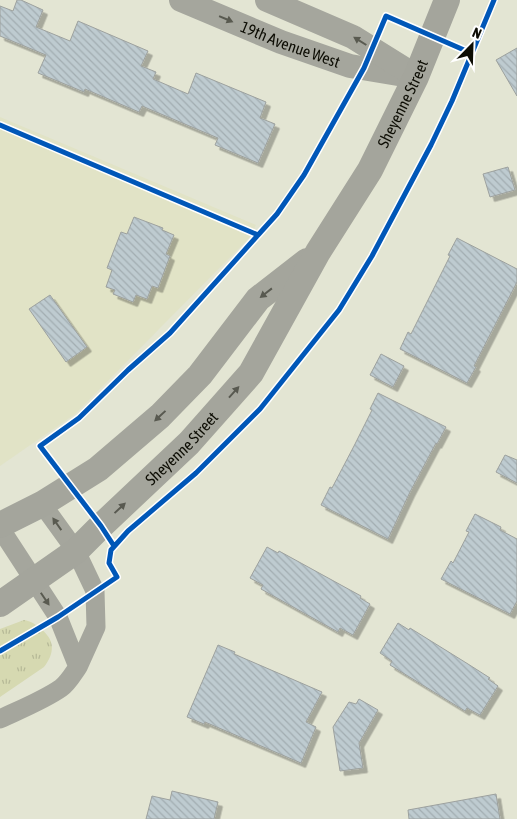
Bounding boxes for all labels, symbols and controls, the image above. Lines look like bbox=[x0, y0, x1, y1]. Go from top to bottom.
one-way arrow bbox=[218, 16, 233, 23]
street label: 19th Avenue West bbox=[238, 17, 343, 71]
north arrow bbox=[447, 20, 497, 70]
text: N bbox=[470, 24, 484, 42]
one-way arrow bbox=[353, 37, 366, 46]
street label: Sheyenne Street bbox=[374, 57, 431, 150]
one-way arrow bbox=[259, 288, 272, 299]
one-way arrow bbox=[228, 386, 239, 399]
street label: Sheyenne Street bbox=[142, 408, 222, 488]
one-way arrow bbox=[154, 410, 166, 422]
one-way arrow bbox=[113, 502, 125, 514]
one-way arrow bbox=[51, 518, 62, 531]
one-way arrow bbox=[41, 592, 50, 605]

